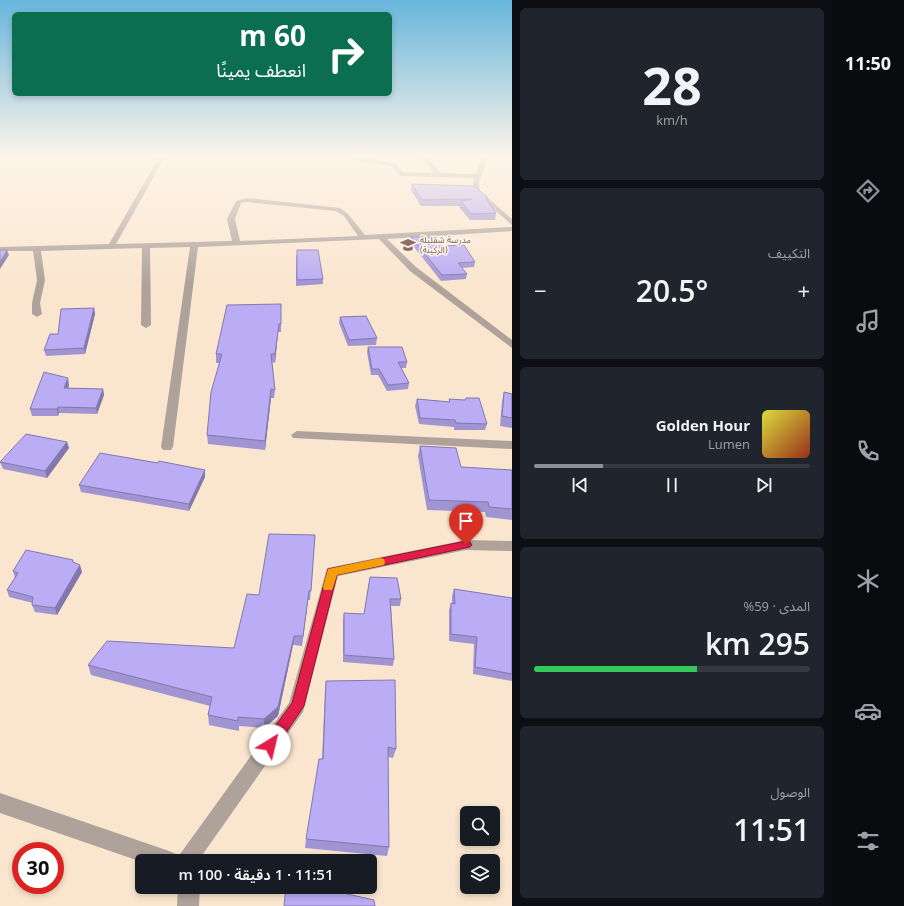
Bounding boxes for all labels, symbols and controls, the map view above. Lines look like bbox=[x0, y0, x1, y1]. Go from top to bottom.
text: 60 m bbox=[239, 16, 306, 54]
icon: right bbox=[320, 28, 372, 80]
text: 28 bbox=[642, 49, 702, 120]
text: 11:50 bbox=[845, 51, 891, 75]
text: انعطف يمينًا bbox=[216, 58, 306, 82]
text: km/h bbox=[656, 111, 688, 129]
icon: directions bbox=[854, 177, 882, 205]
place label: مدرسة شقليلة (الركينة) bbox=[420, 233, 471, 256]
school or university icon: مدرسة شقليلة (الركينة) bbox=[399, 236, 417, 254]
text: التكييف bbox=[768, 244, 810, 262]
text: 20.5° bbox=[636, 270, 708, 311]
text: − bbox=[534, 275, 547, 305]
text: + bbox=[797, 275, 810, 305]
icon: music bbox=[854, 307, 882, 335]
text: Golden Hour bbox=[656, 415, 750, 435]
text: Lumen bbox=[708, 435, 750, 453]
icon: phone bbox=[854, 437, 882, 465]
icon: previous bbox=[569, 474, 591, 496]
icon: pause bbox=[661, 474, 683, 496]
icon: next bbox=[753, 474, 775, 496]
pin bbox=[449, 504, 483, 545]
icon: arrive bbox=[455, 510, 477, 532]
icon: climate bbox=[854, 567, 882, 595]
text: المدى · 59% bbox=[743, 597, 810, 615]
text: 295 km bbox=[705, 623, 810, 664]
icon: car bbox=[854, 697, 882, 725]
position arrow bbox=[249, 724, 291, 766]
text: الوصول bbox=[770, 783, 810, 801]
map controls bbox=[460, 806, 500, 894]
button: search bbox=[460, 806, 500, 846]
text: 11:51 bbox=[733, 809, 810, 850]
icon: filters bbox=[854, 827, 882, 855]
speed limit sign: 30 bbox=[12, 842, 64, 894]
button: layers bbox=[460, 854, 500, 894]
text: 11:51 · 1 دقيقة · 100 m bbox=[178, 864, 334, 884]

